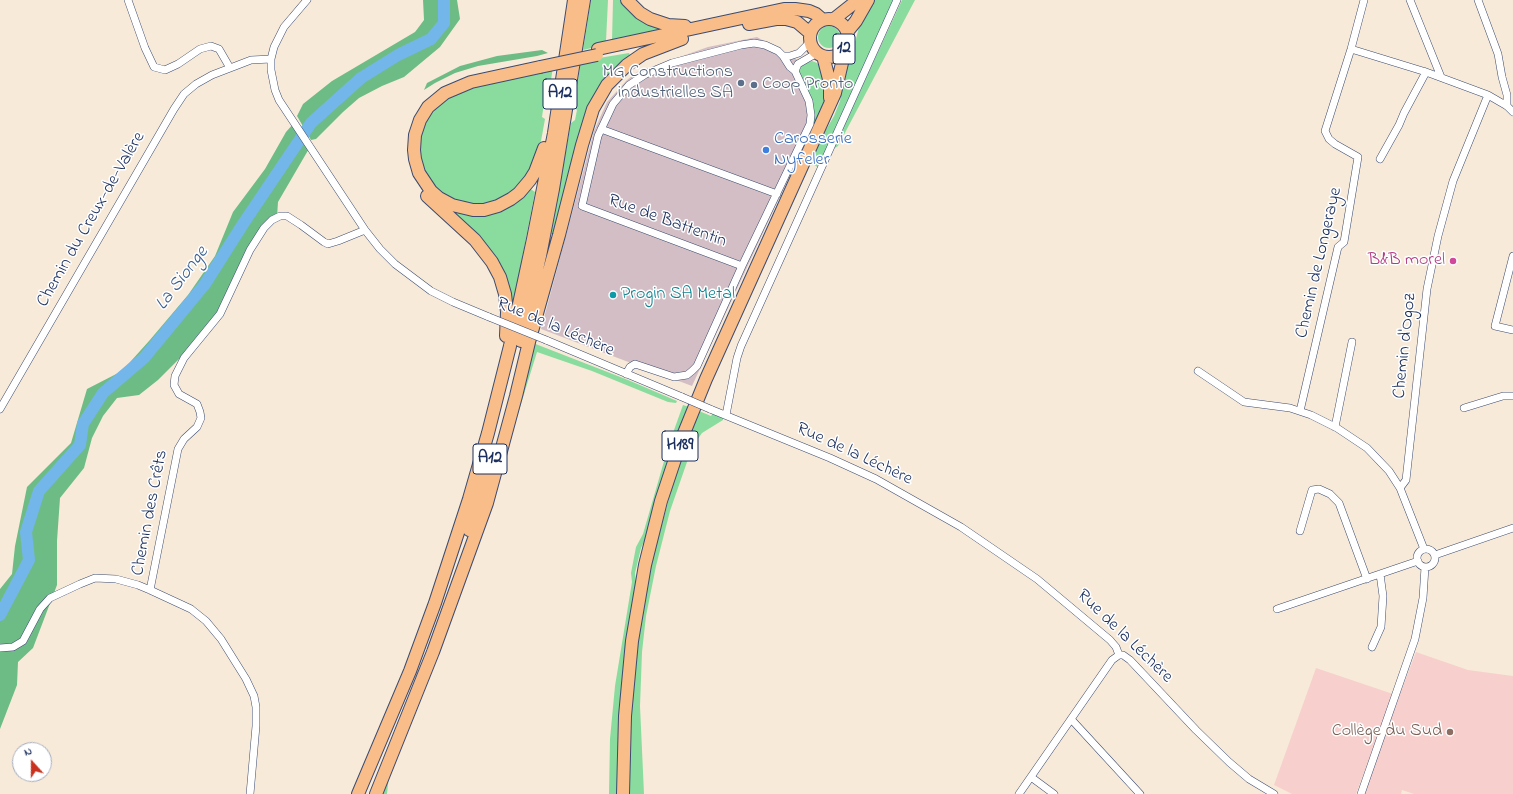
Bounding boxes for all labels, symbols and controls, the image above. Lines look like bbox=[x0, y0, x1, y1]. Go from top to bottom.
road number: 12 bbox=[833, 34, 855, 64]
place label: MG Constructions industrielles SA bbox=[602, 62, 733, 104]
place label: Coop Pronto bbox=[762, 74, 853, 96]
marker: MG Constructions industrielles SA bbox=[736, 78, 746, 88]
road number: A12 bbox=[543, 79, 577, 109]
marker: Coop Pronto bbox=[749, 80, 759, 90]
street label: Chemin du Creux-de-Valère bbox=[33, 129, 151, 311]
place label: Carosserie Nyfeler bbox=[774, 129, 852, 172]
marker: Carosserie Nyfeler bbox=[761, 145, 771, 155]
street label: Chemin de Longeraye bbox=[1292, 185, 1348, 341]
street label: Rue de Battentin bbox=[605, 191, 729, 253]
water label: La Sionge bbox=[152, 243, 214, 315]
place label: B&B morel bbox=[1368, 250, 1445, 272]
marker: B&B morel bbox=[1448, 256, 1458, 266]
place label: Progin SA Metal bbox=[621, 284, 735, 306]
marker: Progin SA Metal bbox=[608, 290, 618, 300]
street label: Chemin d'Ogoz bbox=[1390, 292, 1422, 400]
street label: Rue de la Léchère bbox=[493, 294, 617, 362]
street label: Rue de la Léchère bbox=[792, 419, 916, 491]
road number: H189 bbox=[662, 431, 698, 461]
road number: A12 bbox=[473, 444, 507, 474]
street label: Chemin des Crêts bbox=[128, 448, 174, 578]
street label: Rue de la Léchère bbox=[1071, 586, 1177, 688]
place label: Collège du Sud bbox=[1332, 721, 1442, 743]
marker: Collège du Sud bbox=[1445, 727, 1455, 737]
north arrow bbox=[12, 742, 52, 782]
text: N bbox=[22, 743, 34, 761]

